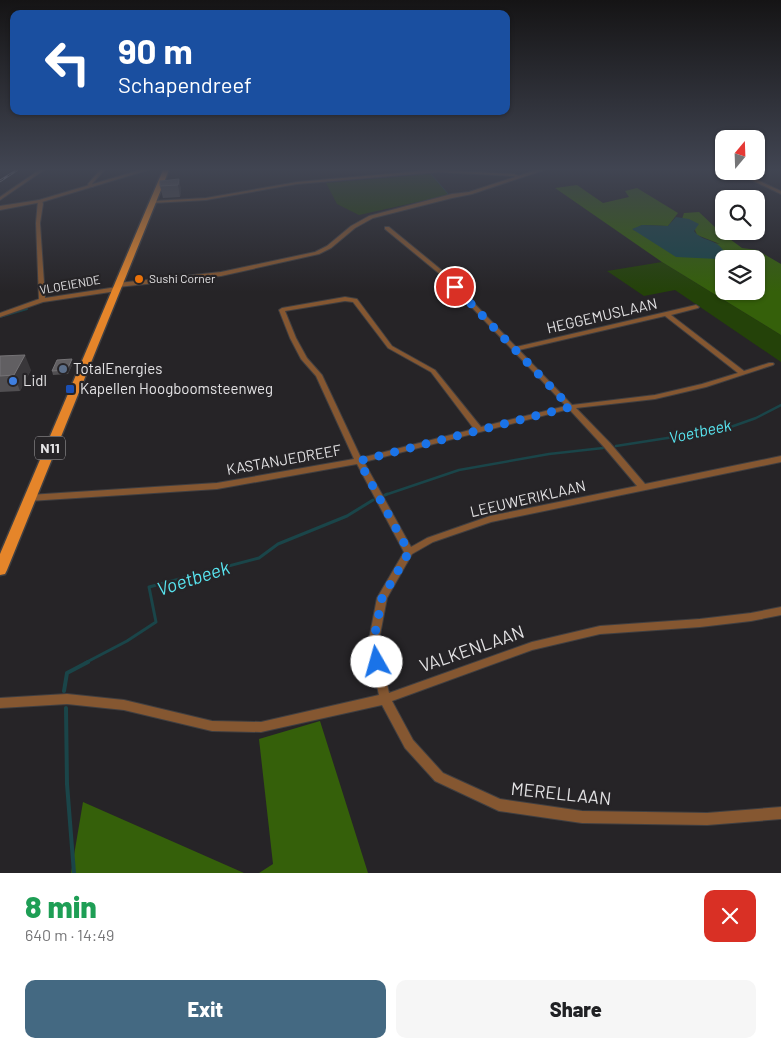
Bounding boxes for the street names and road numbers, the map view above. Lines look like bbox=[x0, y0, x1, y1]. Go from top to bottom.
street label: VLOEIENDE bbox=[38, 272, 101, 296]
street label: HEGGEMUSLAAN bbox=[545, 294, 659, 337]
road number: N11 bbox=[35, 436, 65, 459]
street label: KASTANJEDREEF bbox=[225, 440, 343, 478]
street label: LEEUWERIKLAAN bbox=[468, 476, 587, 520]
street label: VALKENLAAN bbox=[416, 620, 527, 676]
street label: MERELLAAN bbox=[510, 777, 612, 809]

